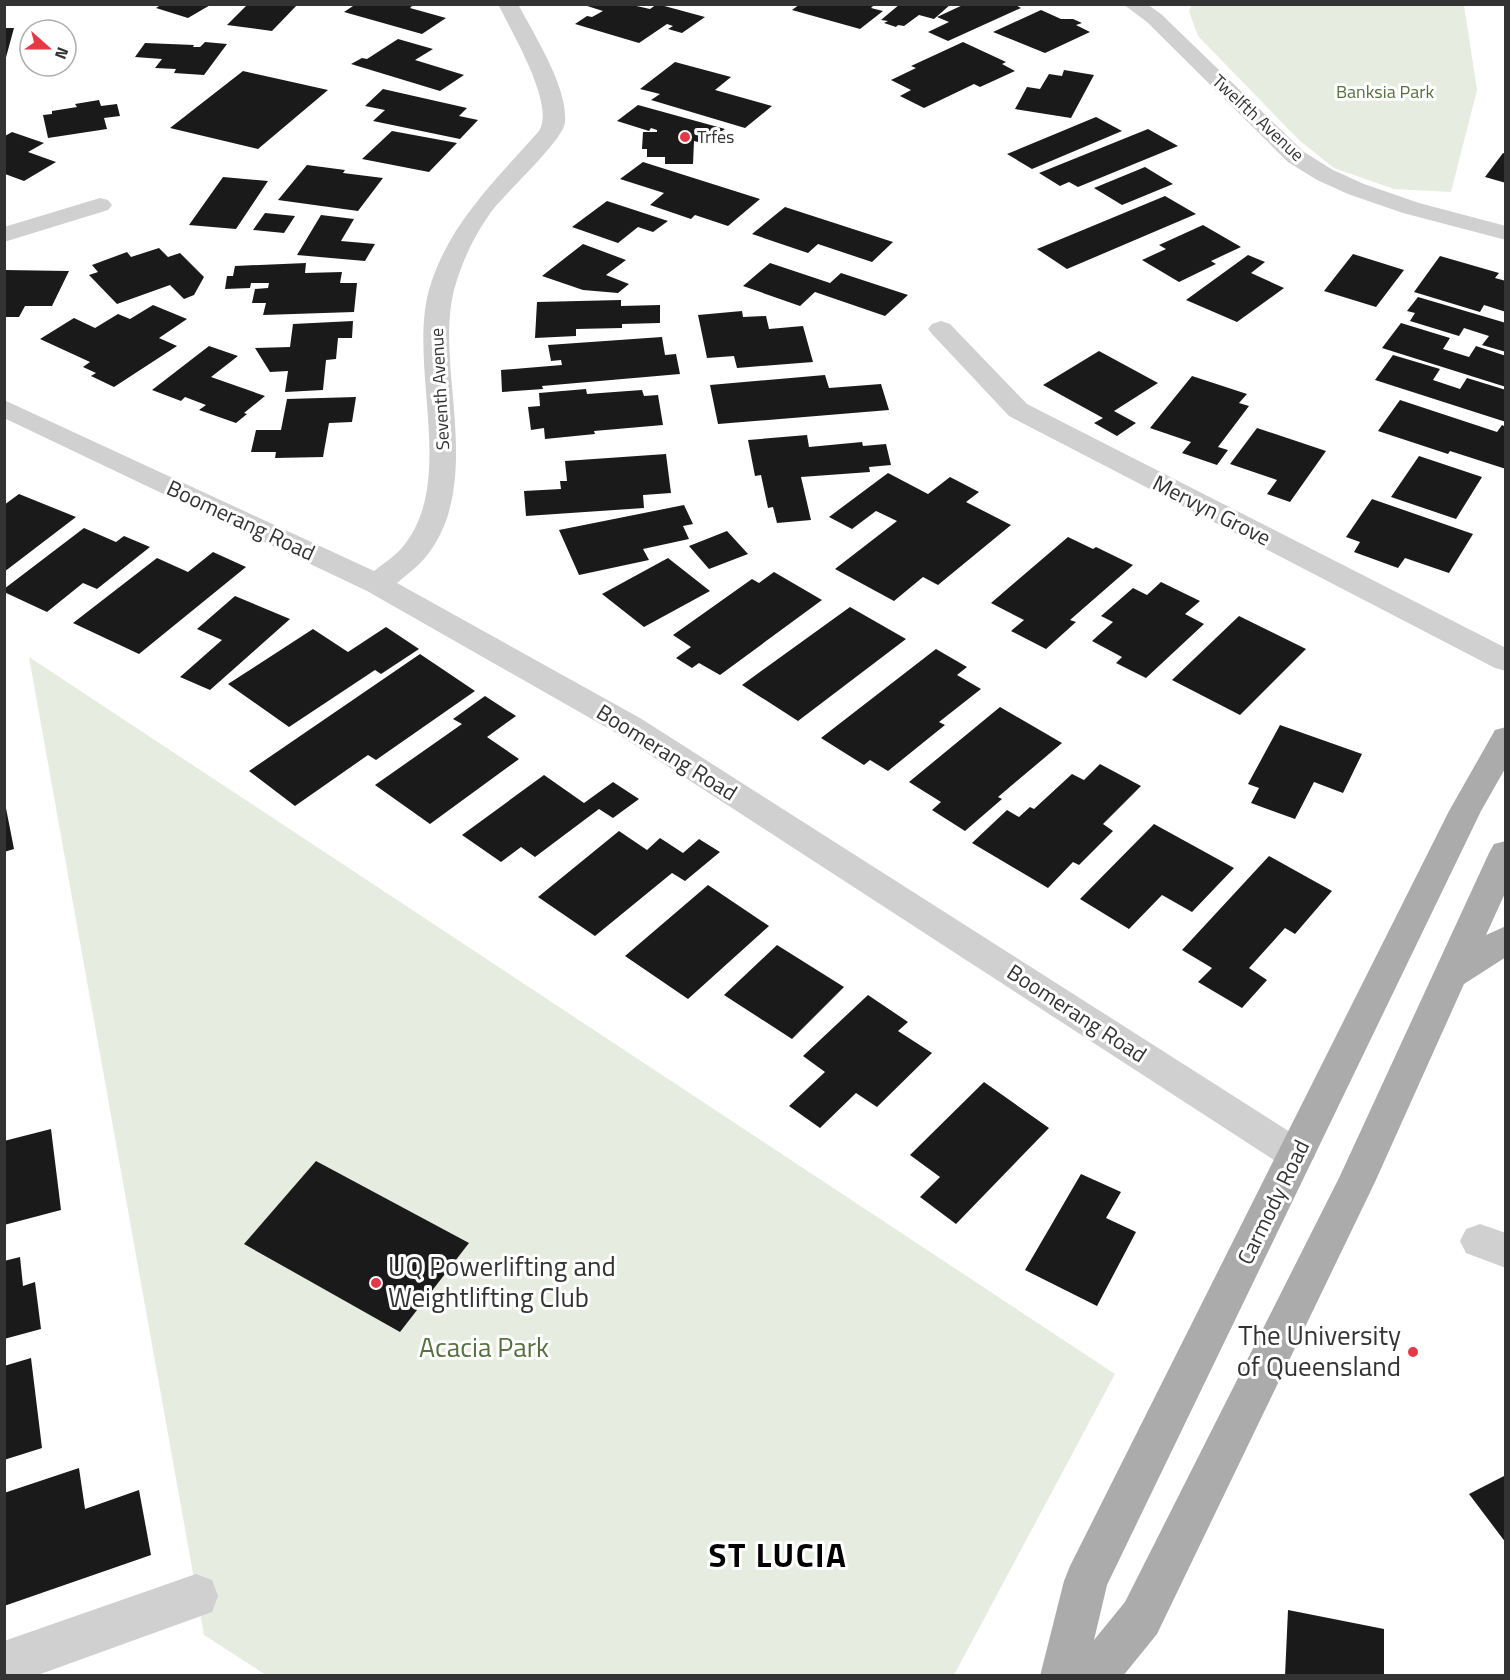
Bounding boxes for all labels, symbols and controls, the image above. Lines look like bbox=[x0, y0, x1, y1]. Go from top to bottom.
north arrow bbox=[18, 18, 78, 78]
text: N bbox=[49, 44, 75, 63]
street label: Twelfth Avenue bbox=[1206, 68, 1310, 168]
park label: Banksia Park bbox=[1336, 78, 1434, 105]
place label: Trfes bbox=[697, 123, 734, 150]
marker: Trfes bbox=[678, 130, 692, 144]
street label: Seventh Avenue bbox=[423, 327, 456, 451]
street label: Mervyn Grove bbox=[1147, 466, 1277, 554]
street label: Boomerang Road bbox=[161, 471, 321, 569]
street label: Boomerang Road bbox=[590, 695, 744, 809]
street label: Boomerang Road bbox=[1000, 955, 1154, 1071]
street label: Carmody Road bbox=[1228, 1134, 1318, 1270]
place label: UQ Powerlifting and Weightlifting Club bbox=[388, 1245, 616, 1317]
marker: UQ Powerlifting and Weightlifting Club bbox=[369, 1276, 383, 1290]
place label: The University of Queensland bbox=[1237, 1314, 1401, 1386]
park label: Acacia Park bbox=[419, 1326, 549, 1367]
marker: The University of Queensland bbox=[1406, 1345, 1420, 1359]
district label: ST LUCIA bbox=[709, 1530, 847, 1580]

